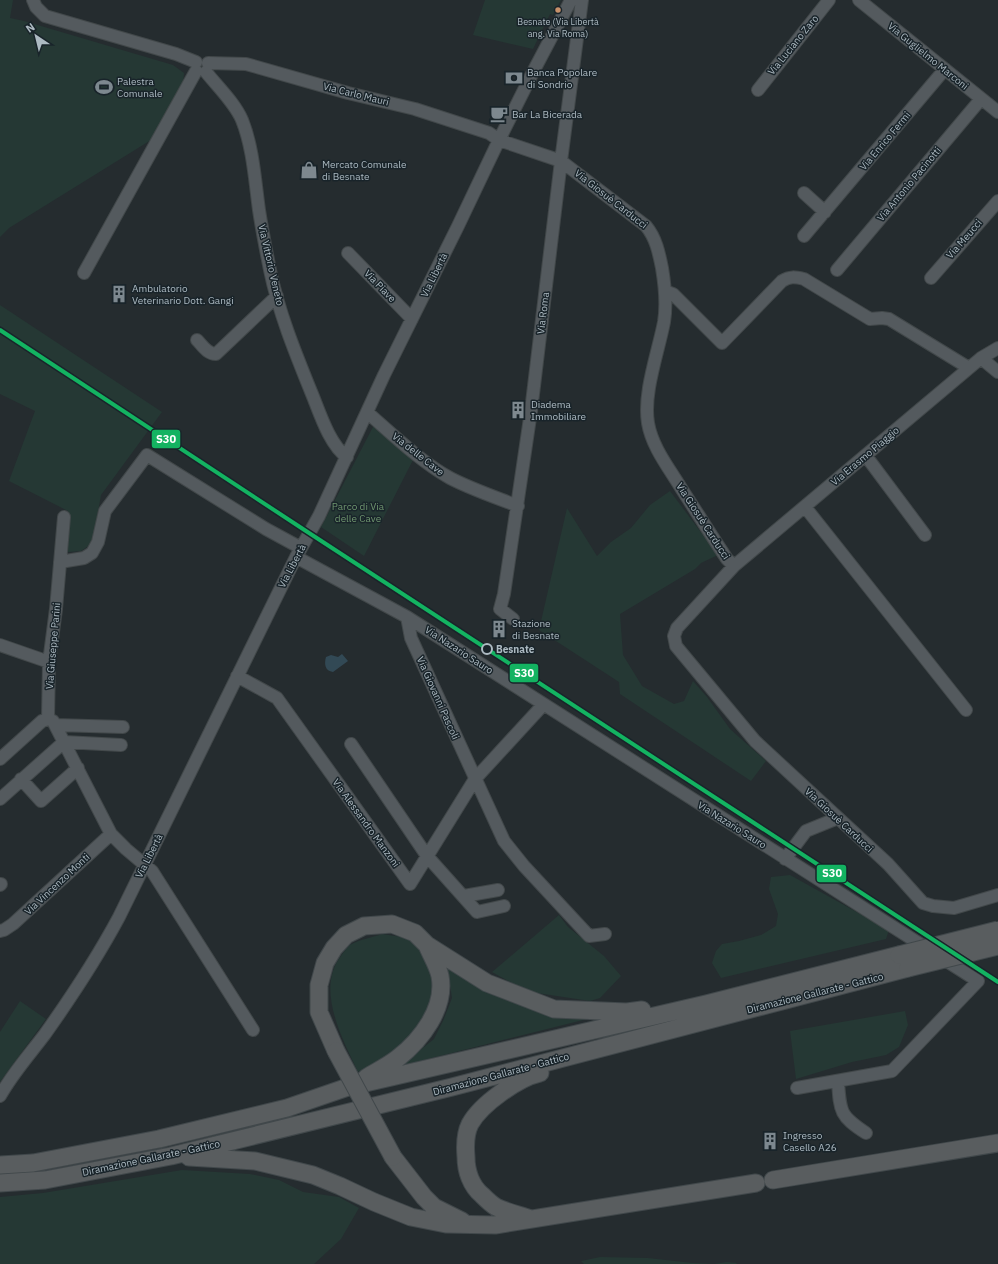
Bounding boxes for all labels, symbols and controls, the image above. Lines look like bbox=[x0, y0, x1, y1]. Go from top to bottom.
marker: Besnate (Via Libertà ang. Via Roma) bbox=[553, 5, 563, 15]
street label: Via Luciano Zaro bbox=[765, 12, 822, 78]
north arrow bbox=[16, 16, 56, 56]
place label: Besnate (Via Libertà ang. Via Roma) bbox=[517, 16, 599, 39]
street label: Via Guglielmo Marconi bbox=[885, 19, 971, 93]
text: N bbox=[23, 20, 38, 36]
place label: Banca Popolare di Sondrio bbox=[527, 66, 598, 91]
bank icon: Banca Popolare di Sondrio bbox=[504, 68, 524, 88]
place label: Palestra Comunale bbox=[117, 75, 163, 100]
sports icon: Palestra Comunale bbox=[94, 77, 114, 97]
street label: Via Carlo Mauri bbox=[322, 80, 390, 108]
cafe icon: Bar La Bicerada bbox=[489, 104, 509, 124]
place label: Bar La Bicerada bbox=[512, 108, 583, 121]
street label: Via Enrico Fermi bbox=[857, 109, 913, 173]
street label: Via Antonio Pacinotti bbox=[874, 144, 944, 224]
place label: Mercato Comunale di Besnate bbox=[322, 158, 407, 183]
shop icon: Mercato Comunale di Besnate bbox=[299, 160, 319, 180]
street label: Via Giosuè Carducci bbox=[572, 167, 650, 231]
street label: Via Meucci bbox=[943, 217, 985, 261]
street label: Via Vittorio Veneto bbox=[255, 223, 287, 307]
street label: Via Libertà bbox=[418, 250, 451, 299]
street label: Via Piave bbox=[361, 267, 399, 305]
place label: Ambulatorio Veterinario Dott. Gangi bbox=[132, 282, 234, 307]
building icon: Ambulatorio Veterinario Dott. Gangi bbox=[109, 284, 129, 304]
street label: Via Roma bbox=[534, 291, 552, 335]
place label: Diadema Immobiliare bbox=[531, 398, 587, 423]
building icon: Diadema Immobiliare bbox=[508, 400, 528, 420]
street label: Via Erasmo Piaggio bbox=[828, 423, 902, 488]
line badge: S30 bbox=[151, 429, 181, 449]
street label: Via delle Cave bbox=[389, 430, 447, 479]
text: S30 bbox=[156, 432, 176, 446]
street label: Via Giosuè Carducci bbox=[673, 480, 733, 562]
park label: Parco di Via delle Cave bbox=[332, 500, 385, 525]
street label: Via Libertà bbox=[275, 541, 309, 590]
street label: Via Giuseppe Parini bbox=[43, 602, 63, 690]
place label: Stazione di Besnate bbox=[512, 617, 560, 642]
building icon: Stazione di Besnate bbox=[489, 619, 509, 639]
street label: Via Nazario Sauro bbox=[422, 623, 496, 677]
marker: Besnate bbox=[481, 643, 493, 655]
place label: Besnate bbox=[496, 643, 535, 656]
street label: Via Giovanni Pascoli bbox=[414, 654, 462, 742]
line badge: S30 bbox=[509, 663, 539, 683]
text: S30 bbox=[514, 666, 534, 680]
street label: Via Alessandro Manzoni bbox=[329, 776, 403, 870]
street label: Via Giosuè Carducci bbox=[802, 785, 876, 855]
street label: Via Nazario Sauro bbox=[695, 799, 769, 852]
street label: Via Libertà bbox=[132, 831, 166, 880]
street label: Via Vincenzo Monti bbox=[22, 850, 92, 918]
line badge: S30 bbox=[816, 864, 847, 883]
text: S30 bbox=[822, 866, 842, 880]
street label: Diramazione Gallarate - Gattico bbox=[745, 970, 885, 1016]
street label: Diramazione Gallarate - Gattico bbox=[431, 1049, 571, 1098]
place label: Ingresso Casello A26 bbox=[783, 1129, 837, 1154]
building icon: Ingresso Casello A26 bbox=[760, 1131, 780, 1151]
street label: Diramazione Gallarate - Gattico bbox=[81, 1137, 221, 1179]

